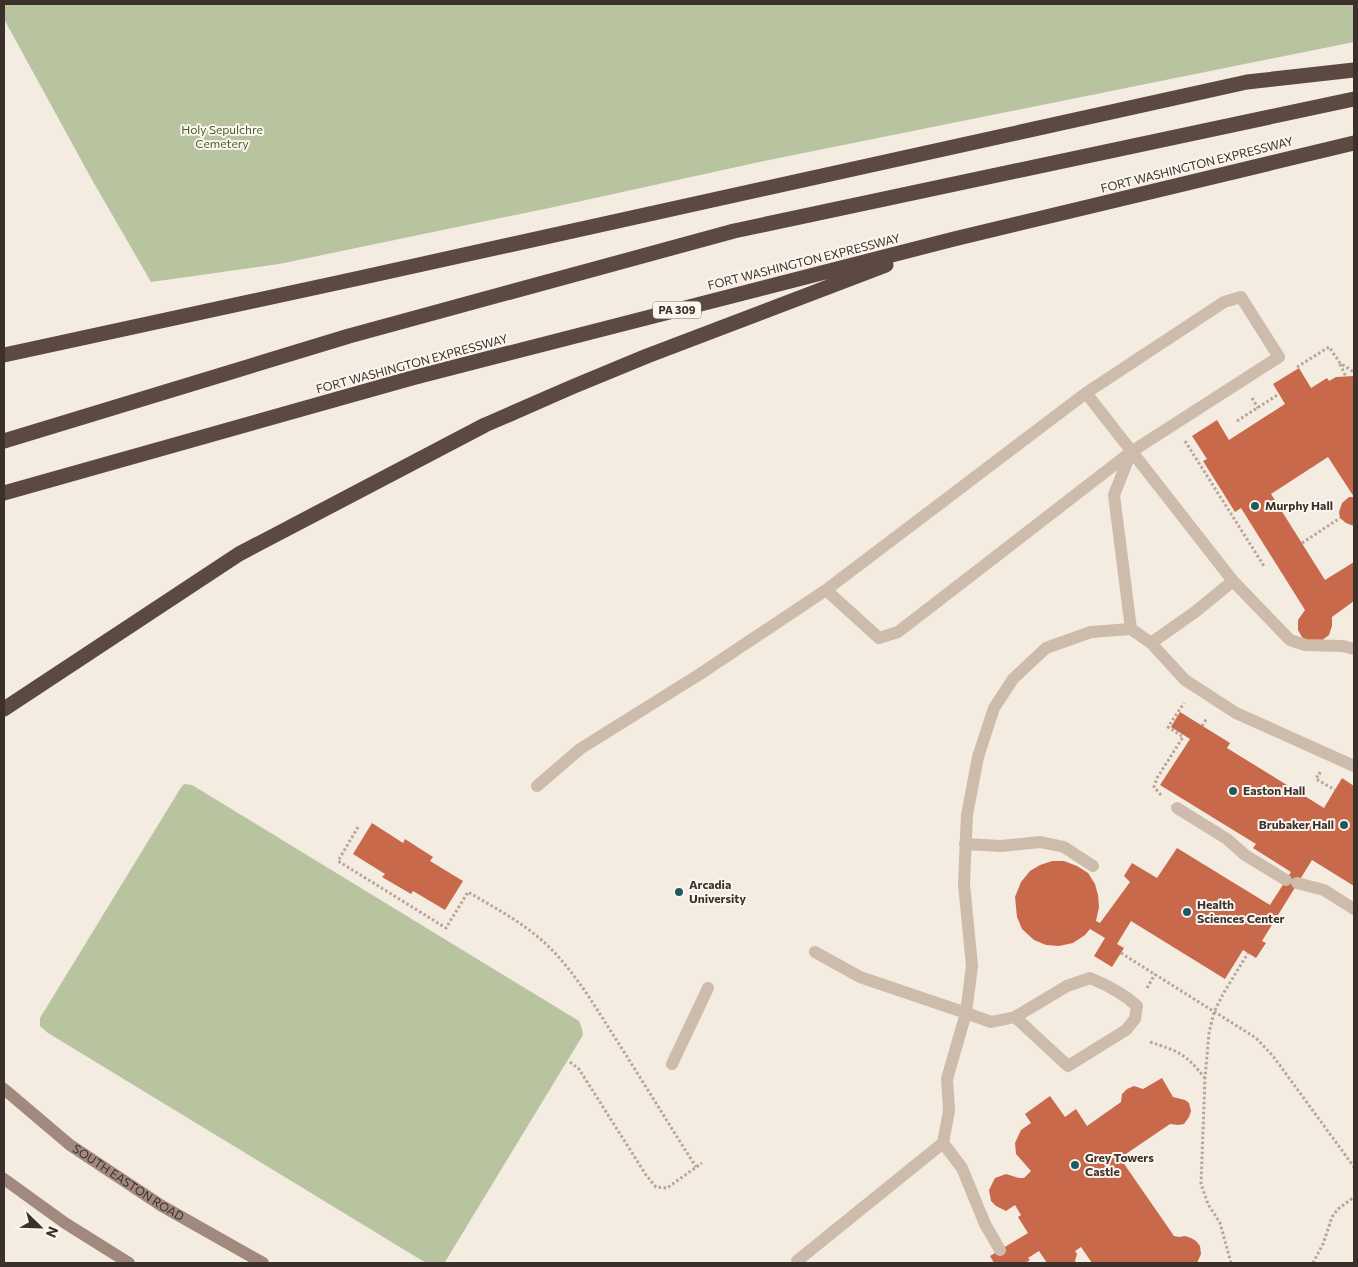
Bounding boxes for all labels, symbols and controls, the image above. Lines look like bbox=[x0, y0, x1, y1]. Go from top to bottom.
park label: Holy Sepulchre Cemetery bbox=[181, 122, 263, 150]
street label: FORT WASHINGTON EXPRESSWAY bbox=[1099, 133, 1295, 195]
street label: FORT WASHINGTON EXPRESSWAY bbox=[706, 230, 902, 292]
road number: PA 309 bbox=[653, 302, 701, 318]
street label: FORT WASHINGTON EXPRESSWAY bbox=[314, 331, 509, 395]
place label: Murphy Hall bbox=[1265, 498, 1333, 512]
marker: Murphy Hall bbox=[1249, 500, 1261, 512]
place label: Easton Hall bbox=[1243, 783, 1305, 797]
marker: Easton Hall bbox=[1227, 785, 1239, 797]
place label: Brubaker Hall bbox=[1259, 817, 1334, 831]
marker: Brubaker Hall bbox=[1338, 819, 1350, 831]
place label: Arcadia University bbox=[689, 877, 746, 905]
marker: Arcadia University bbox=[673, 886, 685, 898]
place label: Health Sciences Center bbox=[1197, 897, 1284, 925]
marker: Health Sciences Center bbox=[1181, 906, 1193, 918]
street label: SOUTH EASTON ROAD bbox=[70, 1141, 187, 1223]
place label: Grey Towers Castle bbox=[1085, 1150, 1154, 1178]
marker: Grey Towers Castle bbox=[1069, 1159, 1081, 1171]
north arrow bbox=[15, 1202, 65, 1252]
text: N bbox=[43, 1224, 62, 1240]

